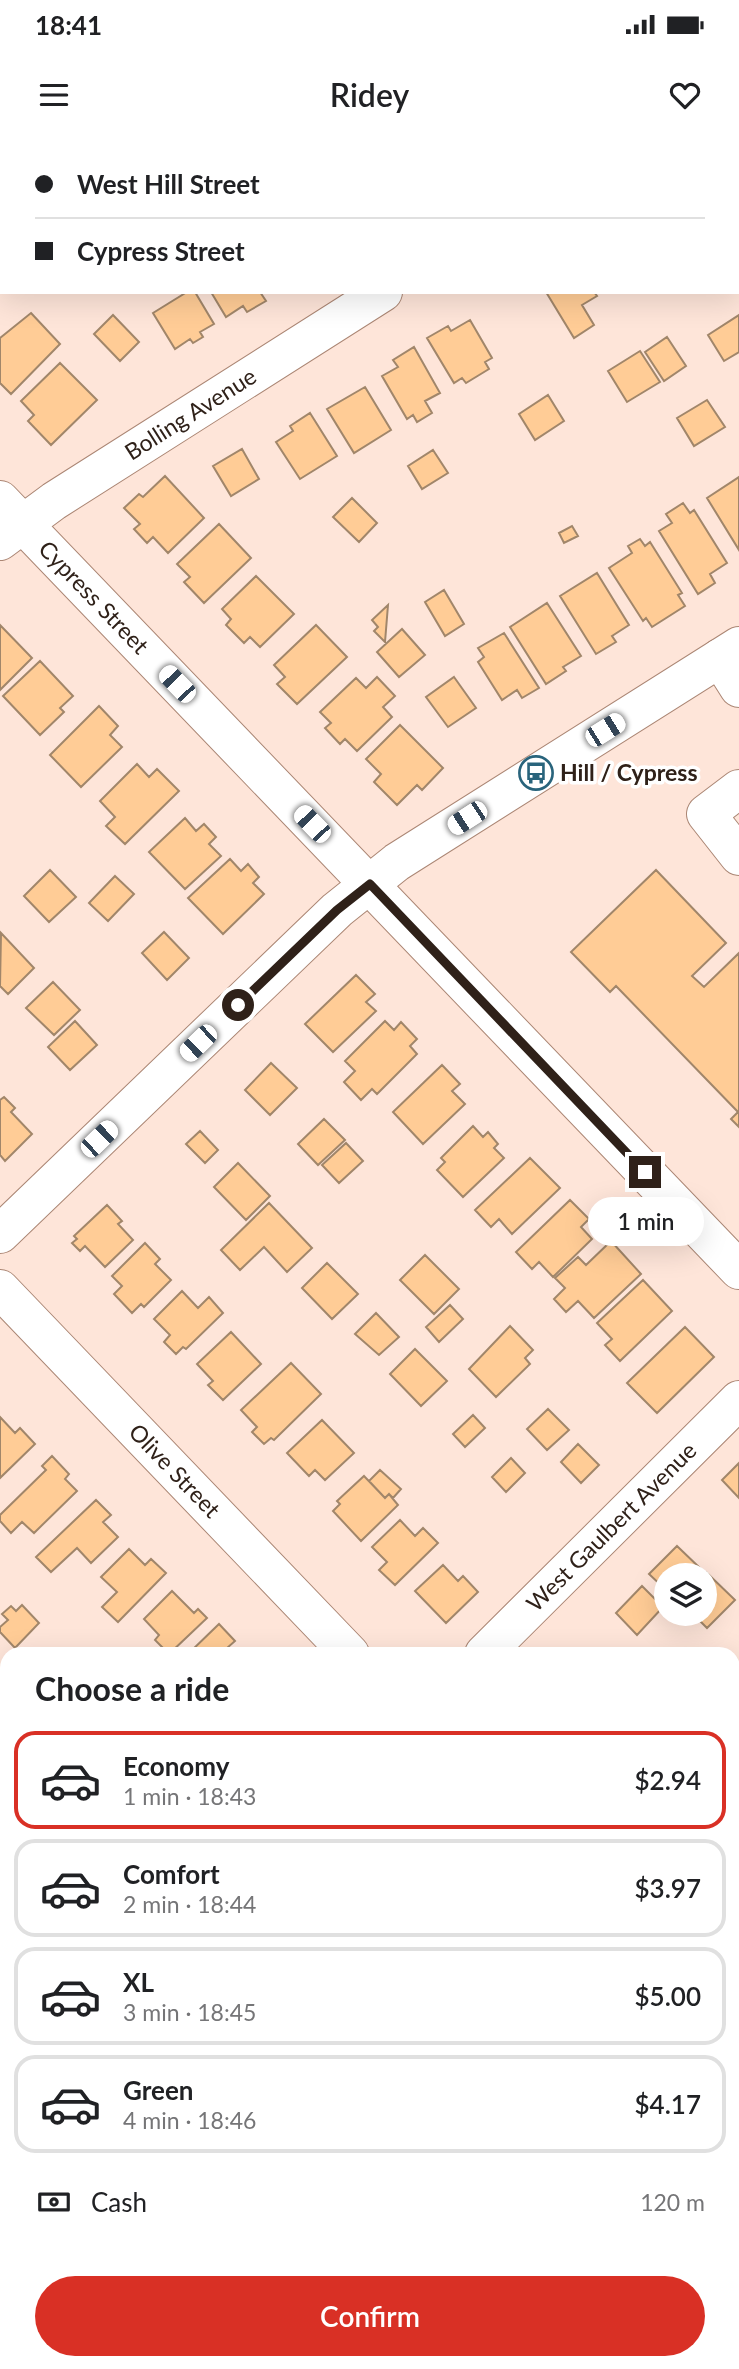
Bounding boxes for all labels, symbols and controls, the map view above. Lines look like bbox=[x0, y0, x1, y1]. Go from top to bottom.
text: 18:41 bbox=[35, 9, 102, 41]
text: Ridey bbox=[330, 75, 409, 114]
icon: menu bbox=[35, 76, 73, 114]
icon: heart bbox=[666, 76, 704, 114]
text: West Hill Street bbox=[77, 168, 260, 200]
text: Cypress Street bbox=[77, 235, 245, 267]
street label: Bolling Avenue bbox=[119, 361, 261, 466]
street label: Cypress Street bbox=[33, 534, 155, 660]
car bbox=[155, 662, 200, 706]
car bbox=[582, 710, 629, 750]
bus stop icon: Hill / Cypress bbox=[517, 754, 555, 792]
place label: Hill / Cypress bbox=[560, 758, 698, 786]
car bbox=[444, 798, 491, 838]
car bbox=[290, 802, 335, 846]
route start bbox=[222, 989, 254, 1021]
car bbox=[176, 1021, 221, 1065]
car bbox=[77, 1117, 122, 1161]
route end bbox=[629, 1156, 661, 1188]
callout: 1 min bbox=[587, 1196, 703, 1246]
text: 1 min bbox=[618, 1207, 674, 1235]
street label: Olive Street bbox=[124, 1417, 227, 1524]
street label: West Gaulbert Avenue bbox=[520, 1436, 702, 1617]
map controls bbox=[654, 1563, 717, 1626]
button: layers bbox=[654, 1563, 717, 1626]
text: Choose a ride bbox=[35, 1669, 229, 1708]
icon: car bbox=[39, 1749, 102, 1812]
text: Economy bbox=[123, 1750, 229, 1782]
text: $2.94 bbox=[635, 1764, 701, 1796]
text: 1 min · 18:43 bbox=[123, 1782, 256, 1810]
icon: car bbox=[39, 1857, 102, 1920]
text: Comfort bbox=[123, 1858, 220, 1890]
text: $3.97 bbox=[635, 1872, 701, 1904]
text: 2 min · 18:44 bbox=[123, 1890, 256, 1918]
icon: car bbox=[39, 1965, 102, 2028]
text: XL bbox=[123, 1966, 154, 1998]
text: $5.00 bbox=[635, 1980, 701, 2012]
text: 3 min · 18:45 bbox=[123, 1998, 256, 2026]
icon: car bbox=[39, 2073, 102, 2136]
text: Green bbox=[123, 2074, 193, 2106]
text: $4.17 bbox=[635, 2088, 701, 2120]
text: 4 min · 18:46 bbox=[123, 2106, 256, 2134]
icon: cash bbox=[35, 2183, 73, 2221]
text: Cash bbox=[91, 2186, 147, 2218]
text: 120 m bbox=[640, 2188, 705, 2216]
button: Confirm bbox=[35, 2276, 705, 2356]

